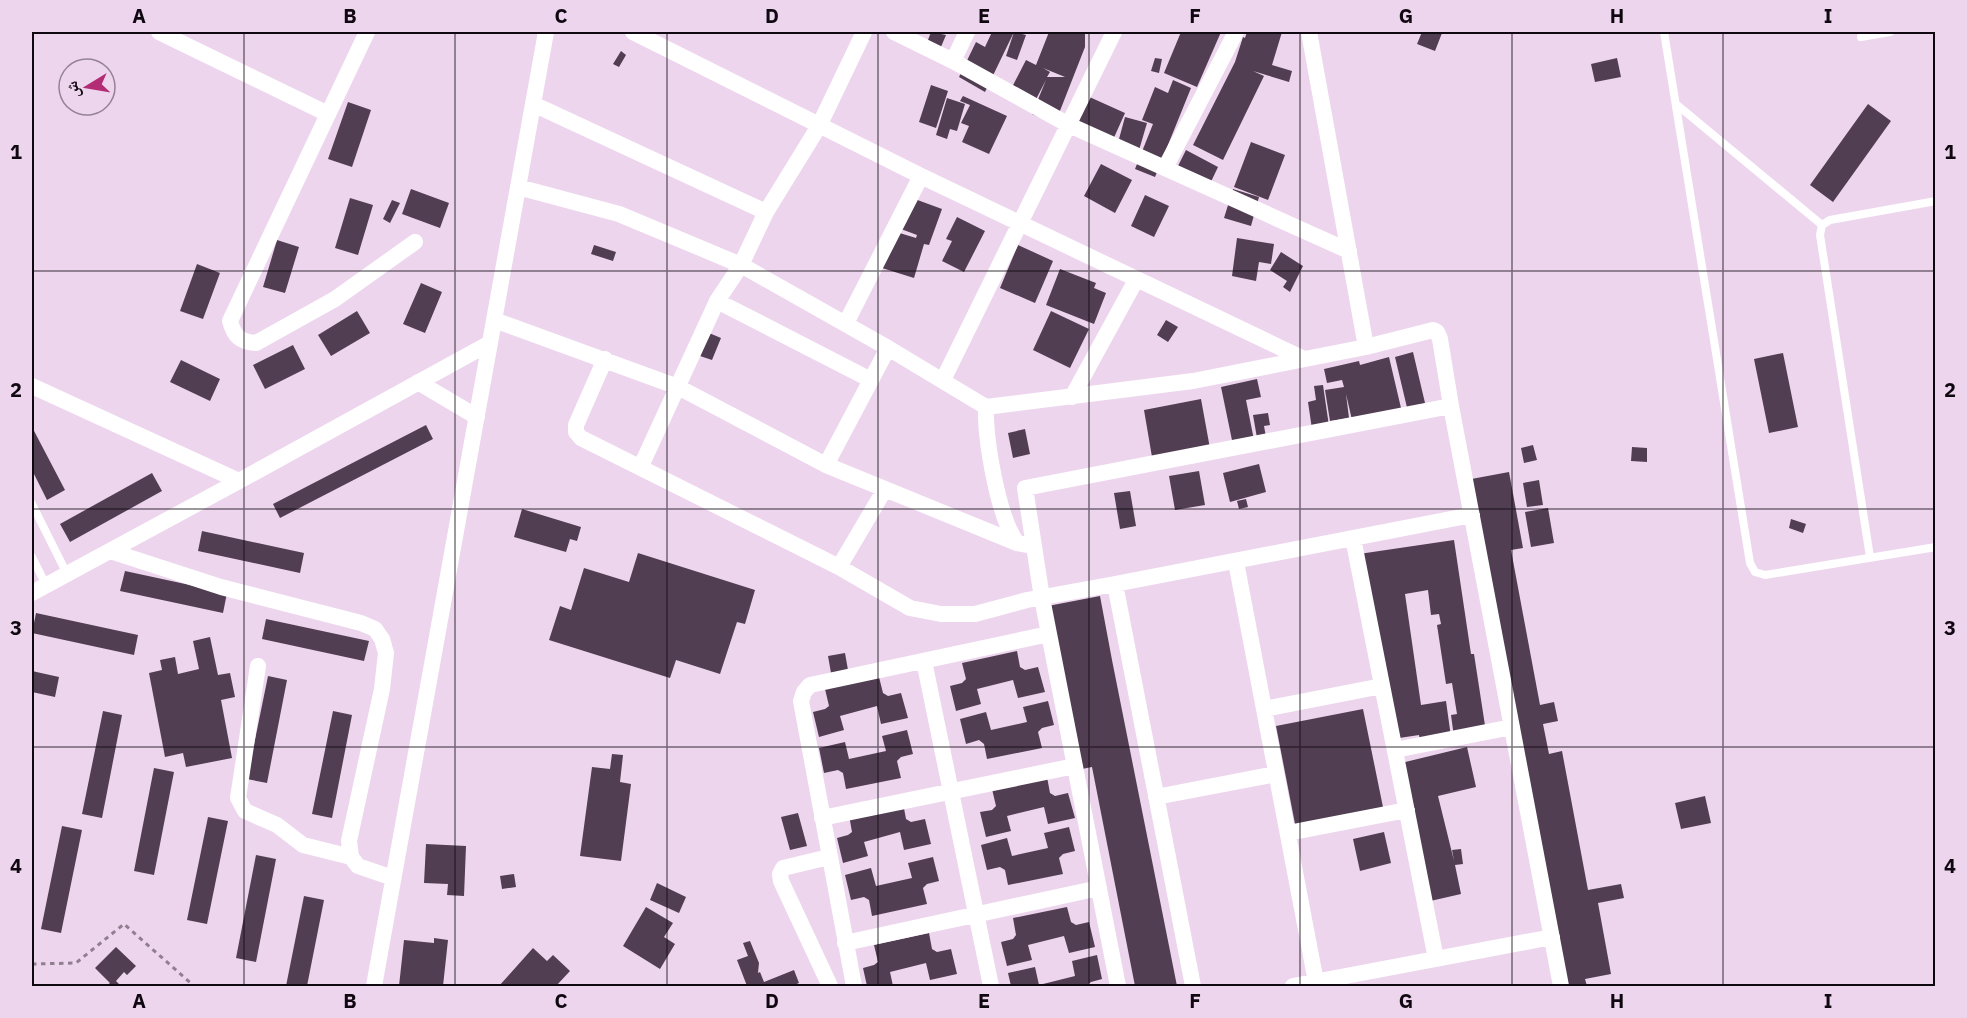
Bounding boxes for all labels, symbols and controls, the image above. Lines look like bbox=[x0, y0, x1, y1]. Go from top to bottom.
text: A bbox=[132, 2, 146, 29]
text: B bbox=[343, 2, 357, 29]
text: C bbox=[554, 2, 568, 29]
text: D bbox=[765, 2, 779, 29]
text: E bbox=[978, 2, 990, 29]
text: F bbox=[1189, 2, 1201, 29]
text: G bbox=[1399, 2, 1413, 29]
text: H bbox=[1610, 2, 1624, 29]
text: I bbox=[1824, 2, 1832, 29]
north arrow bbox=[57, 57, 117, 117]
text: ش bbox=[61, 80, 84, 100]
text: 1 bbox=[10, 138, 22, 165]
text: 1 bbox=[1944, 138, 1956, 165]
text: 2 bbox=[10, 376, 22, 403]
text: 2 bbox=[1944, 376, 1956, 403]
text: 3 bbox=[10, 614, 22, 641]
text: 3 bbox=[1944, 614, 1956, 641]
text: 4 bbox=[10, 852, 22, 879]
text: 4 bbox=[1944, 852, 1956, 879]
text: A bbox=[132, 987, 146, 1014]
text: B bbox=[343, 987, 357, 1014]
text: C bbox=[554, 987, 568, 1014]
text: D bbox=[765, 987, 779, 1014]
text: E bbox=[978, 987, 990, 1014]
text: F bbox=[1189, 987, 1201, 1014]
text: G bbox=[1399, 987, 1413, 1014]
text: H bbox=[1610, 987, 1624, 1014]
text: I bbox=[1824, 987, 1832, 1014]

